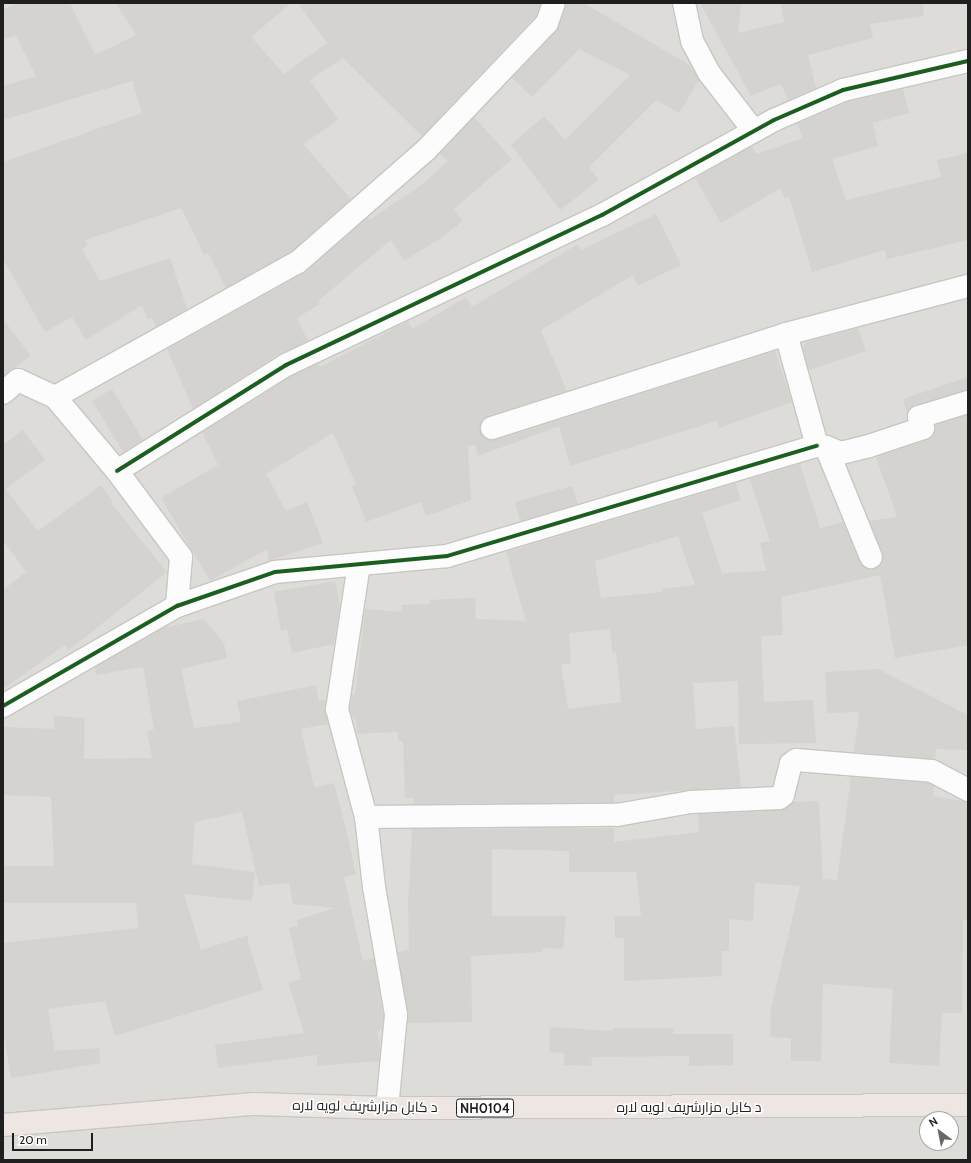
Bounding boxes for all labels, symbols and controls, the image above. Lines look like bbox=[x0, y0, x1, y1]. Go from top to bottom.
street label: د کابل مزارشریف لویه لاره bbox=[292, 1096, 438, 1116]
road number: NH0104 bbox=[456, 1097, 514, 1119]
street label: د کابل مزارشریف لویه لاره bbox=[616, 1099, 762, 1115]
north arrow bbox=[919, 1111, 959, 1151]
text: N bbox=[926, 1114, 940, 1130]
scale bar bbox=[14, 1125, 95, 1151]
text: 20 m bbox=[19, 1132, 47, 1147]

